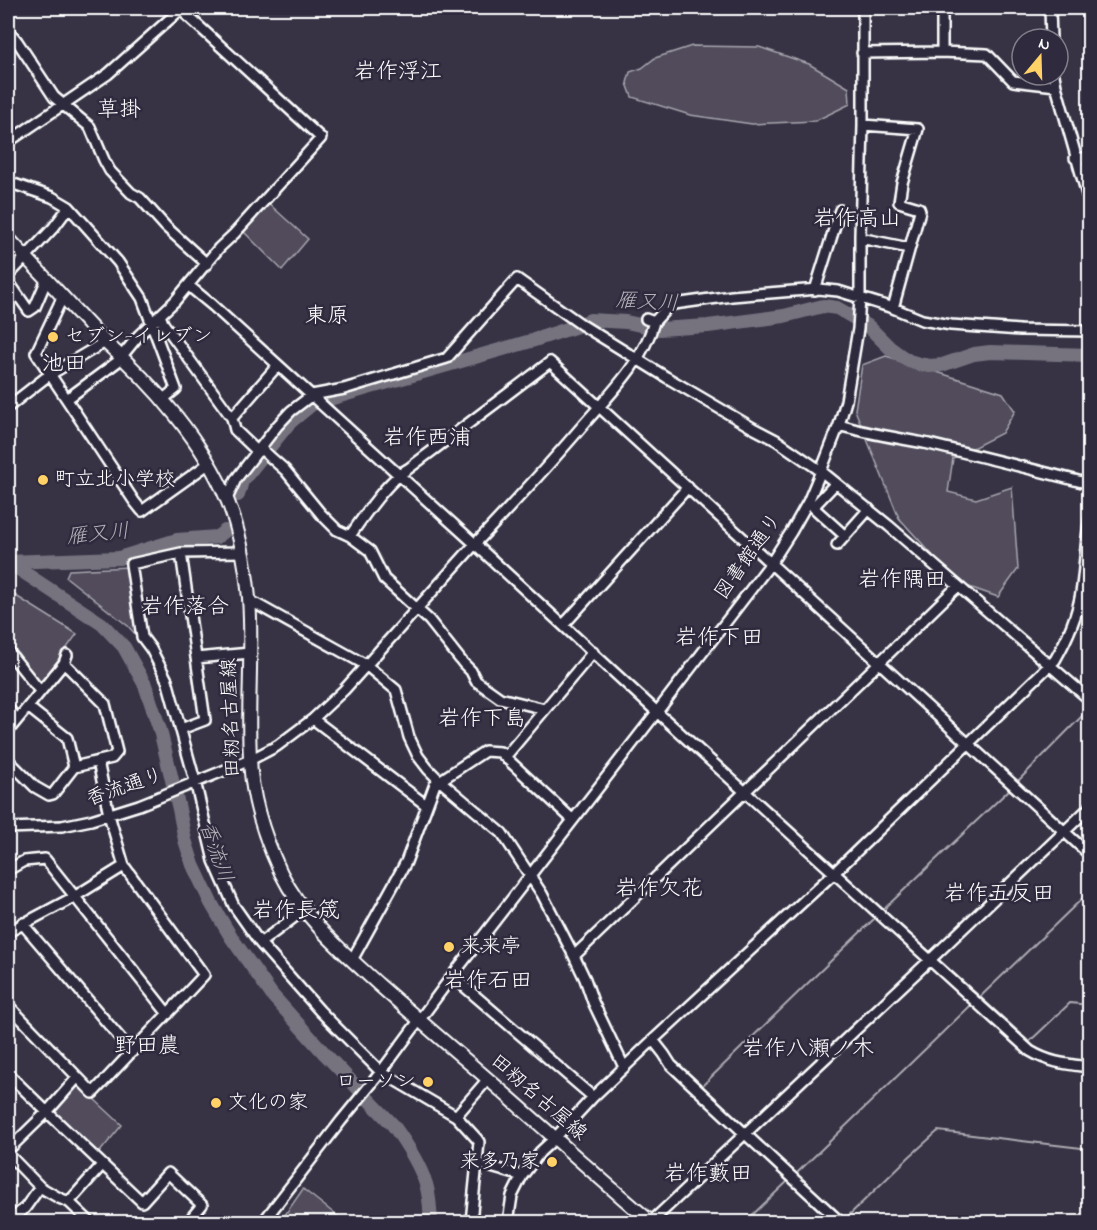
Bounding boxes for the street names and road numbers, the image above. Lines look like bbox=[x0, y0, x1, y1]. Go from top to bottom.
street label: 図書館通り bbox=[708, 508, 790, 606]
street label: 田籾名古屋線 bbox=[215, 658, 249, 778]
street label: 香流通り bbox=[82, 761, 168, 815]
street label: 田籾名古屋線 bbox=[483, 1048, 593, 1148]

